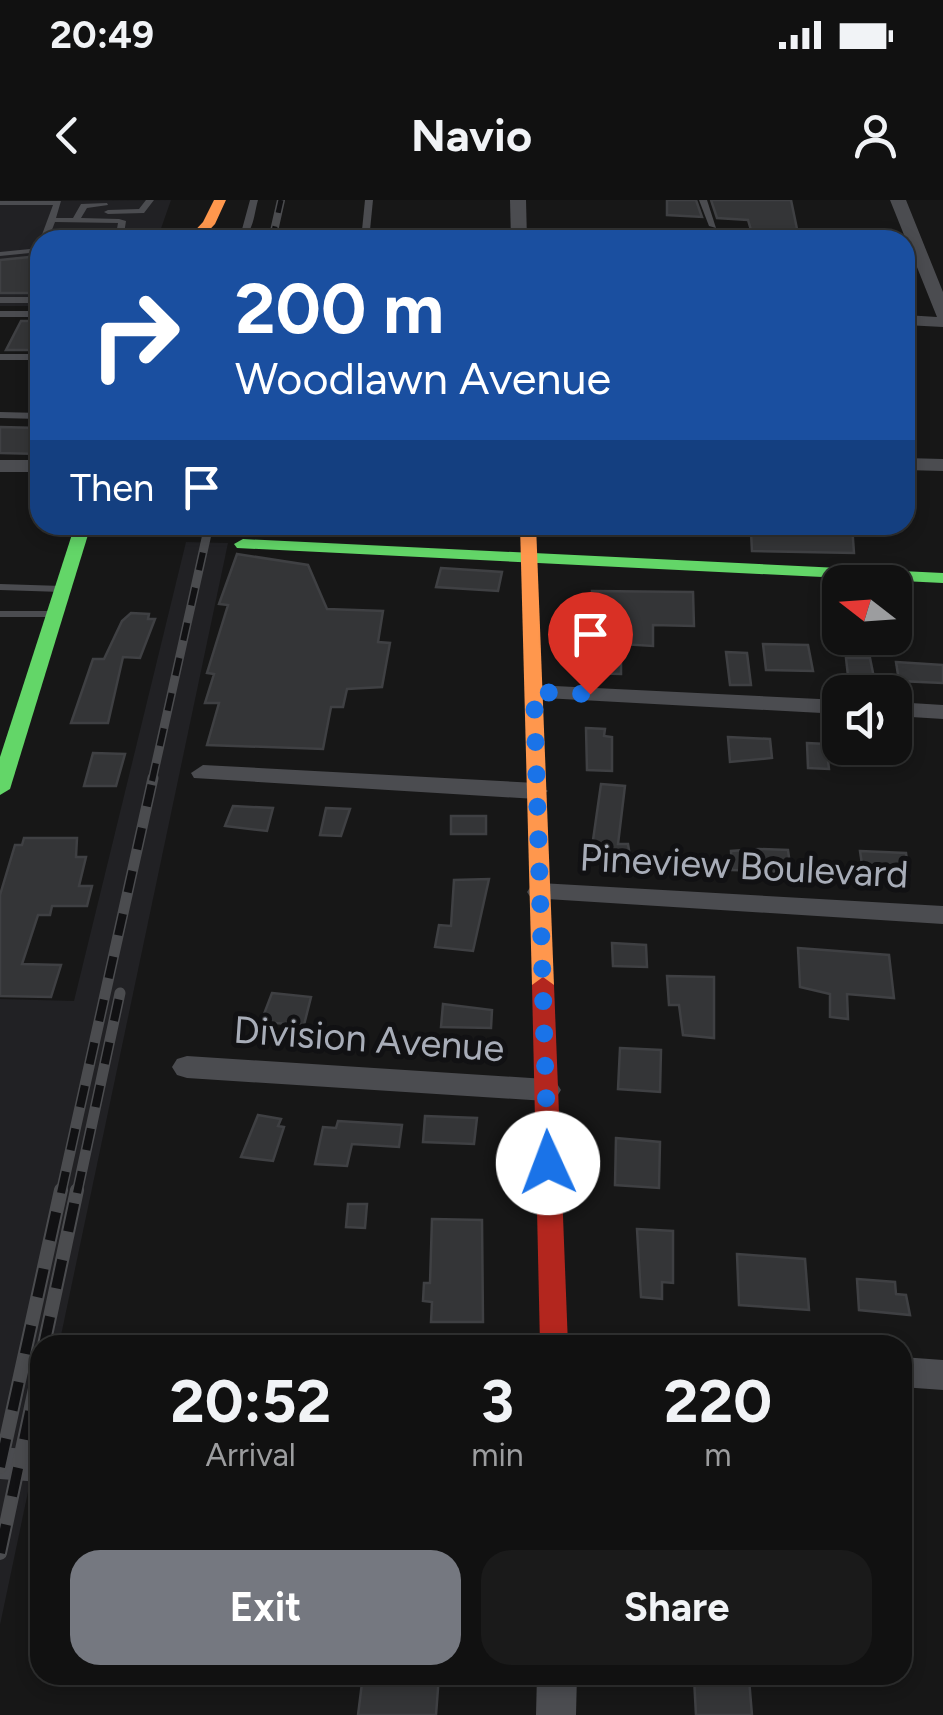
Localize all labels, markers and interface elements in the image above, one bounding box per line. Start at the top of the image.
text: 20:49 [50,12,154,58]
icon: back [40,108,95,163]
text: Navio [411,108,532,162]
icon: person [848,108,903,163]
text: 200 m [235,266,444,351]
icon: right [70,270,200,400]
text: Woodlawn Avenue [235,351,611,405]
icon: arrive [174,460,229,515]
text: Then [70,465,154,511]
north arrow [822,565,912,655]
map controls [822,565,912,765]
pin [548,592,633,695]
icon: arrive [563,607,618,662]
button: sound [822,675,912,765]
street label: Pineview Boulevard [578,834,910,898]
street label: Division Avenue [232,1007,506,1071]
position arrow [496,1111,600,1215]
text: 20:52 [170,1365,331,1437]
text: 3 [481,1365,514,1437]
text: 220 [664,1365,772,1437]
text: Arrival [205,1436,296,1474]
text: min [471,1436,524,1474]
text: m [704,1436,731,1474]
button: Exit [70,1550,461,1665]
button: Share [481,1550,872,1665]

